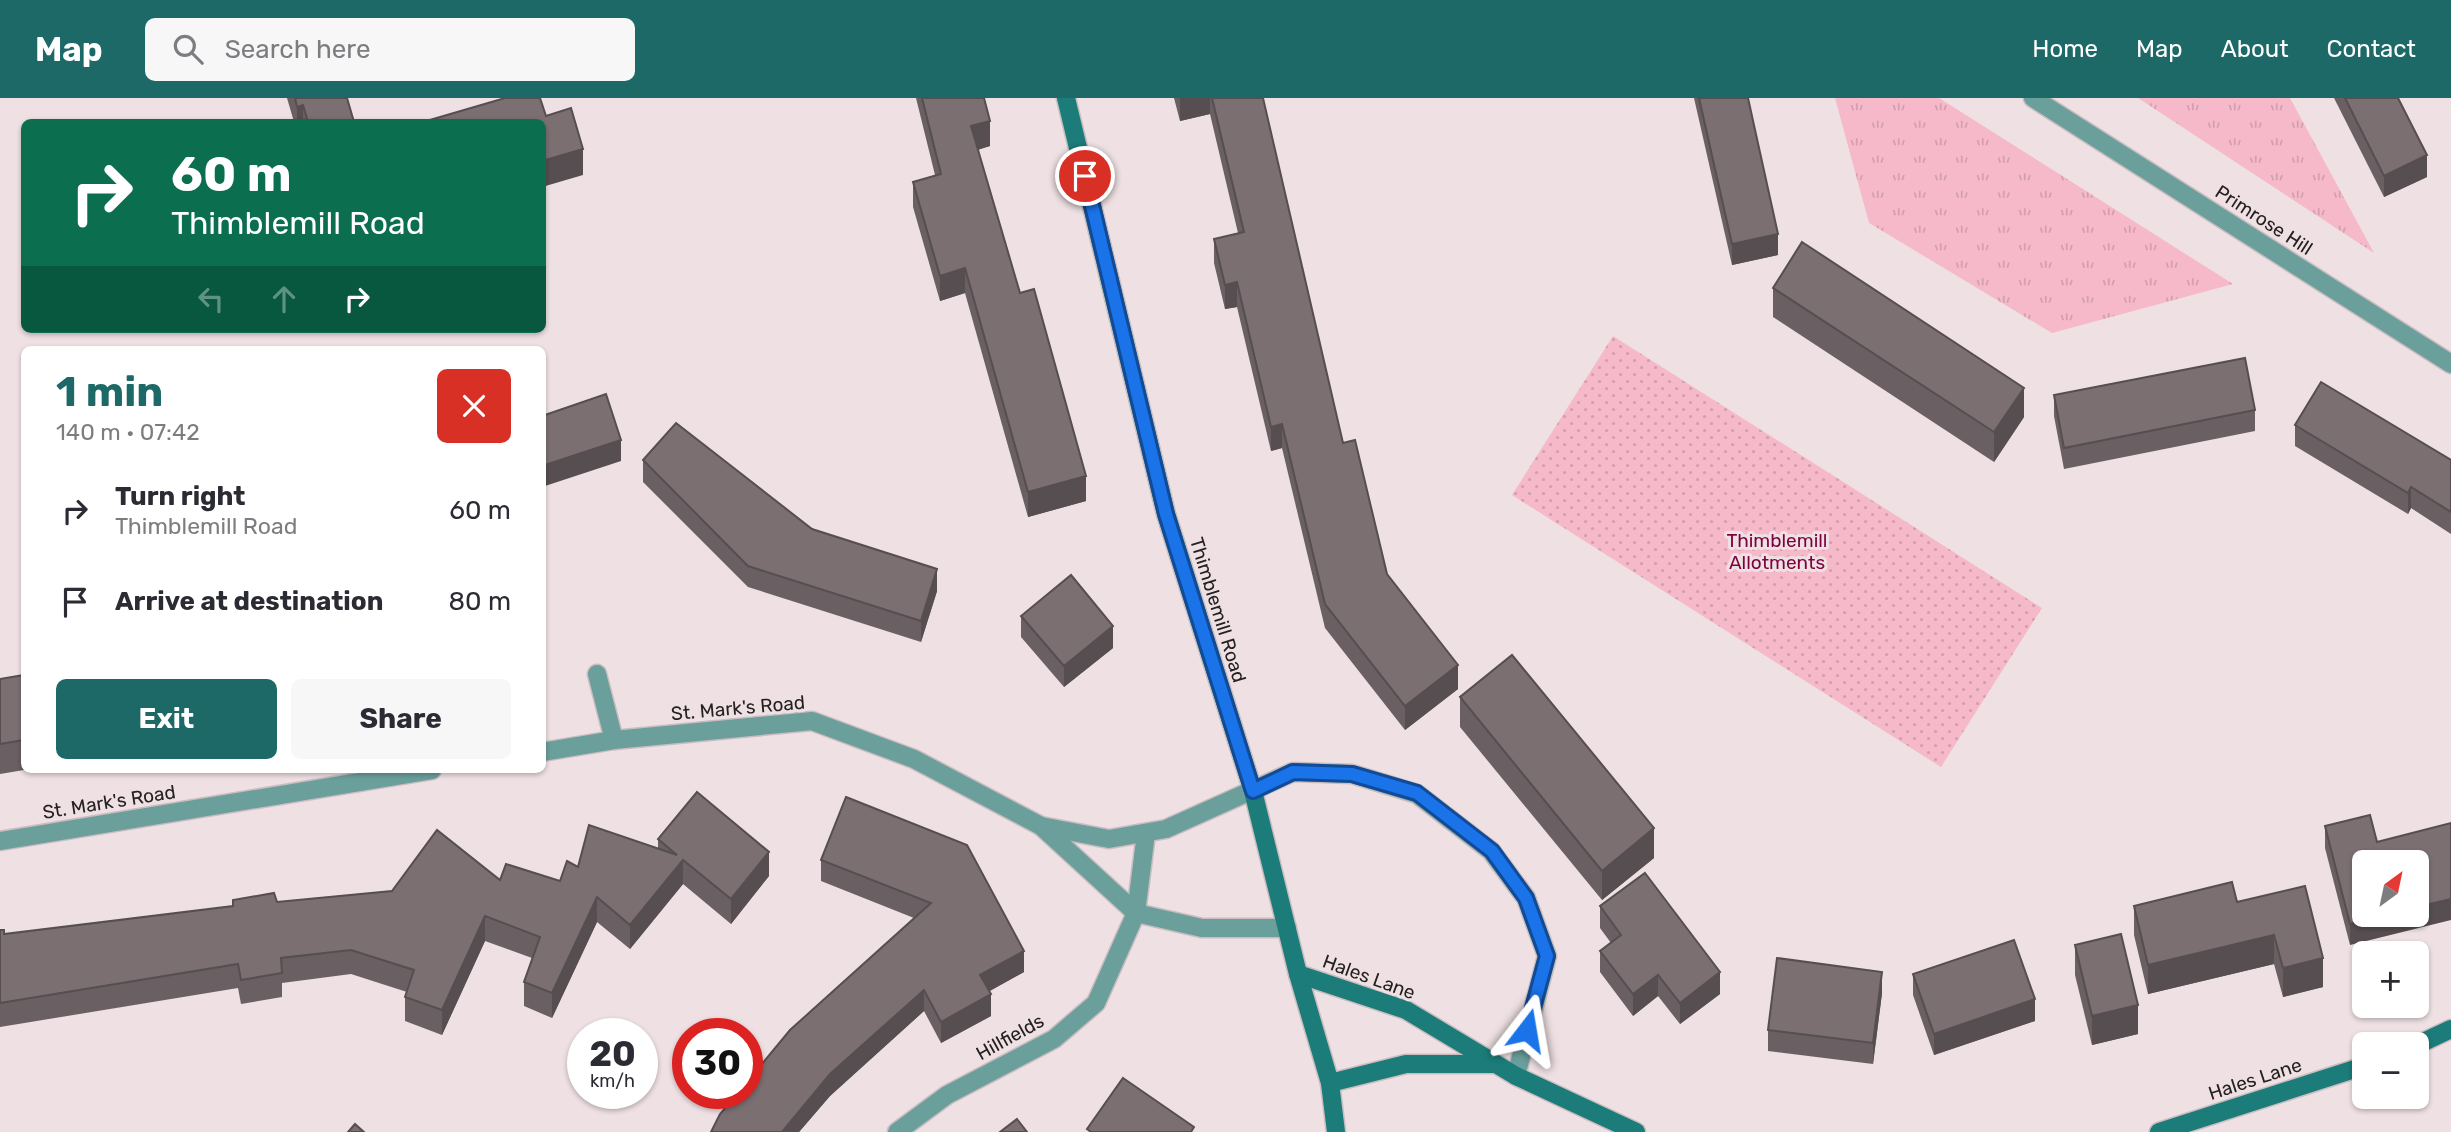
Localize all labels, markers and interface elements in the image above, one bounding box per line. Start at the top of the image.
search box [145,18,635,81]
text: Map [35,30,103,69]
icon: search [169,30,207,68]
text: Search here [225,34,370,65]
text: Home [2032,35,2098,63]
text: Map [2136,35,2183,63]
text: About [2221,35,2289,63]
text: Contact [2327,35,2416,63]
text: 60 m [171,145,292,203]
pin [1055,146,1115,206]
icon: right [56,147,147,238]
icon: arrive [1066,157,1104,195]
street label: Primrose Hill [2211,180,2317,260]
text: Thimblemill Road [171,204,425,242]
icon: left [192,280,230,318]
icon: ahead [265,280,303,318]
icon: right [338,280,376,318]
text: 1 min [56,367,163,417]
button: close [437,369,511,443]
text: 140 m · 07:42 [56,418,200,446]
text: Turn right [115,481,245,512]
icon: right [56,492,94,530]
text: 60 m [449,495,511,526]
text: Thimblemill Road [115,512,297,540]
park label: Thimblemill Allotments [1727,529,1827,574]
street label: Thimblemill Road [1185,535,1251,685]
icon: arrive [56,583,94,621]
text: Arrive at destination [115,586,383,617]
text: 80 m [448,586,511,617]
button: Exit [56,679,277,759]
button: Share [291,679,511,759]
street label: St. Mark's Road [670,691,806,725]
street label: St. Mark's Road [41,780,177,824]
north arrow [2352,850,2429,928]
map controls [2352,850,2429,1109]
button: + [2352,941,2429,1018]
street label: Hales Lane [1319,950,1419,1004]
position arrow [1490,993,1564,1067]
street label: Hillfields [972,1009,1048,1065]
speed limit sign: 30 [672,1018,763,1109]
button: − [2352,1032,2429,1109]
text: 20 [589,1033,636,1075]
street label: Hales Lane [2205,1053,2305,1105]
text: km/h [590,1070,635,1092]

